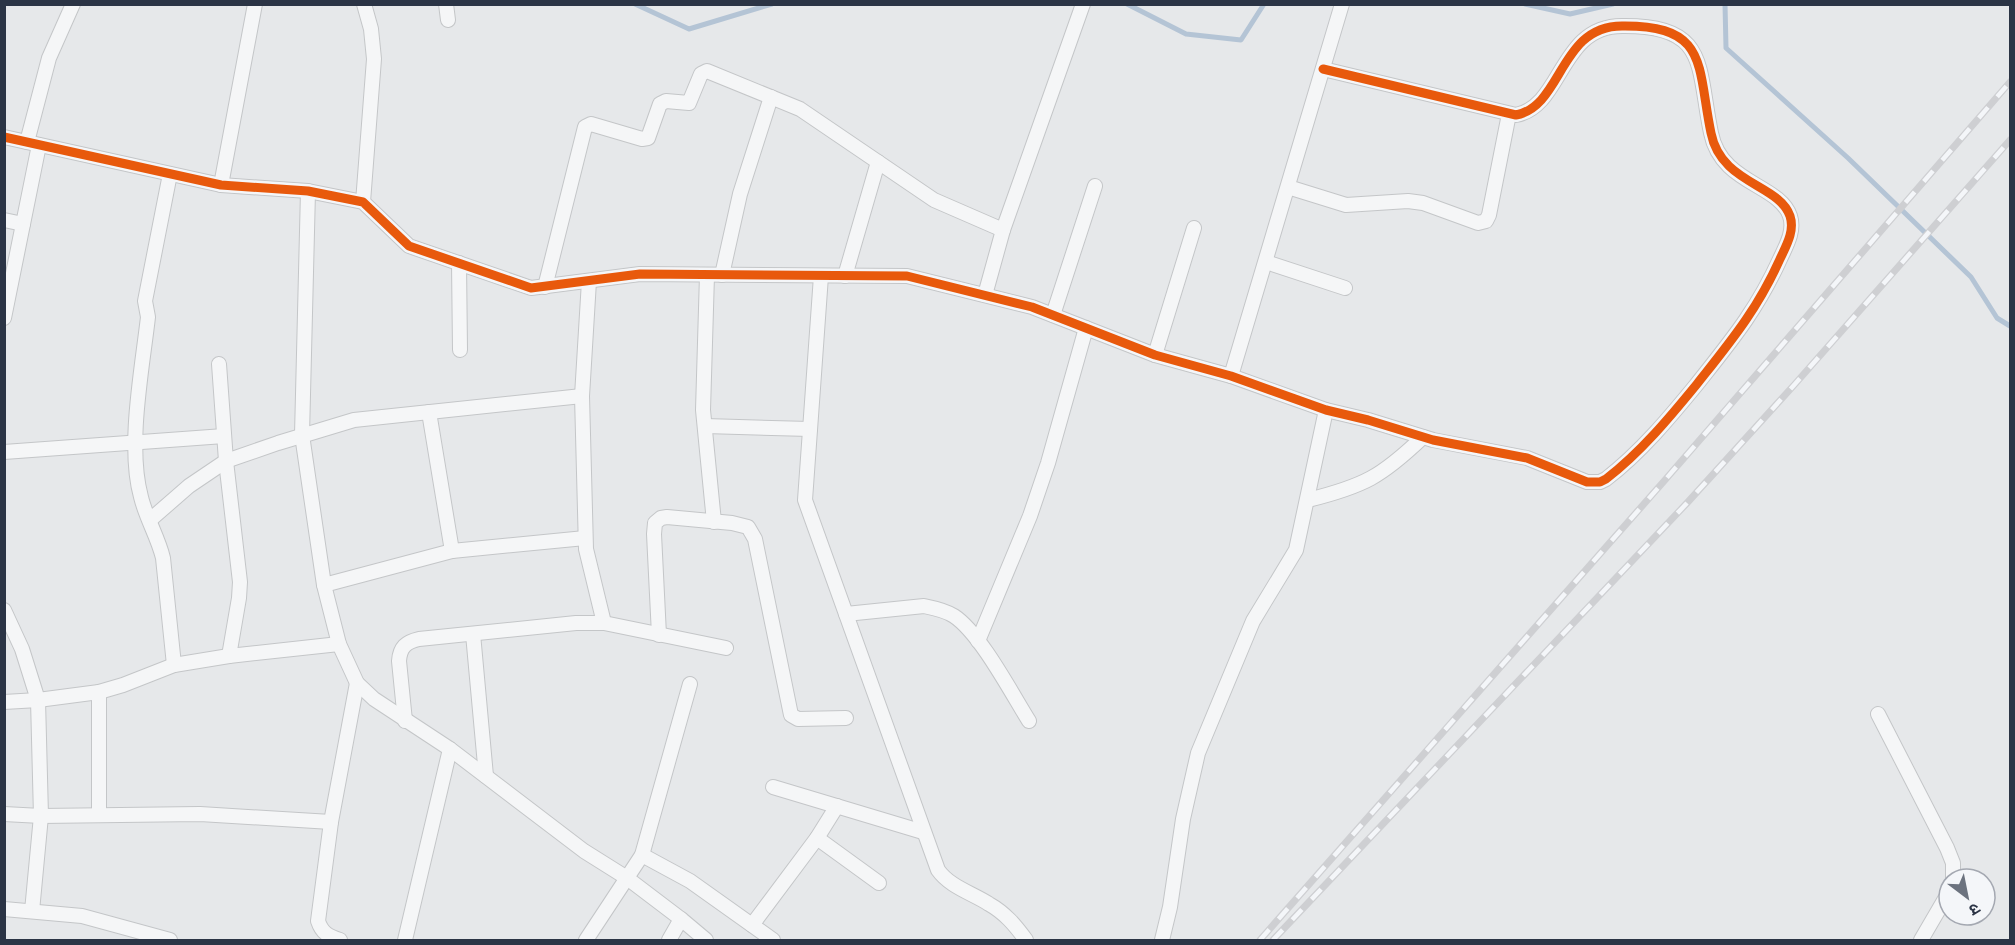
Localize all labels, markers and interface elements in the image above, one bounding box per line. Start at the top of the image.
north arrow [1937,867,1997,927]
text: उ [1965,898,1985,922]

